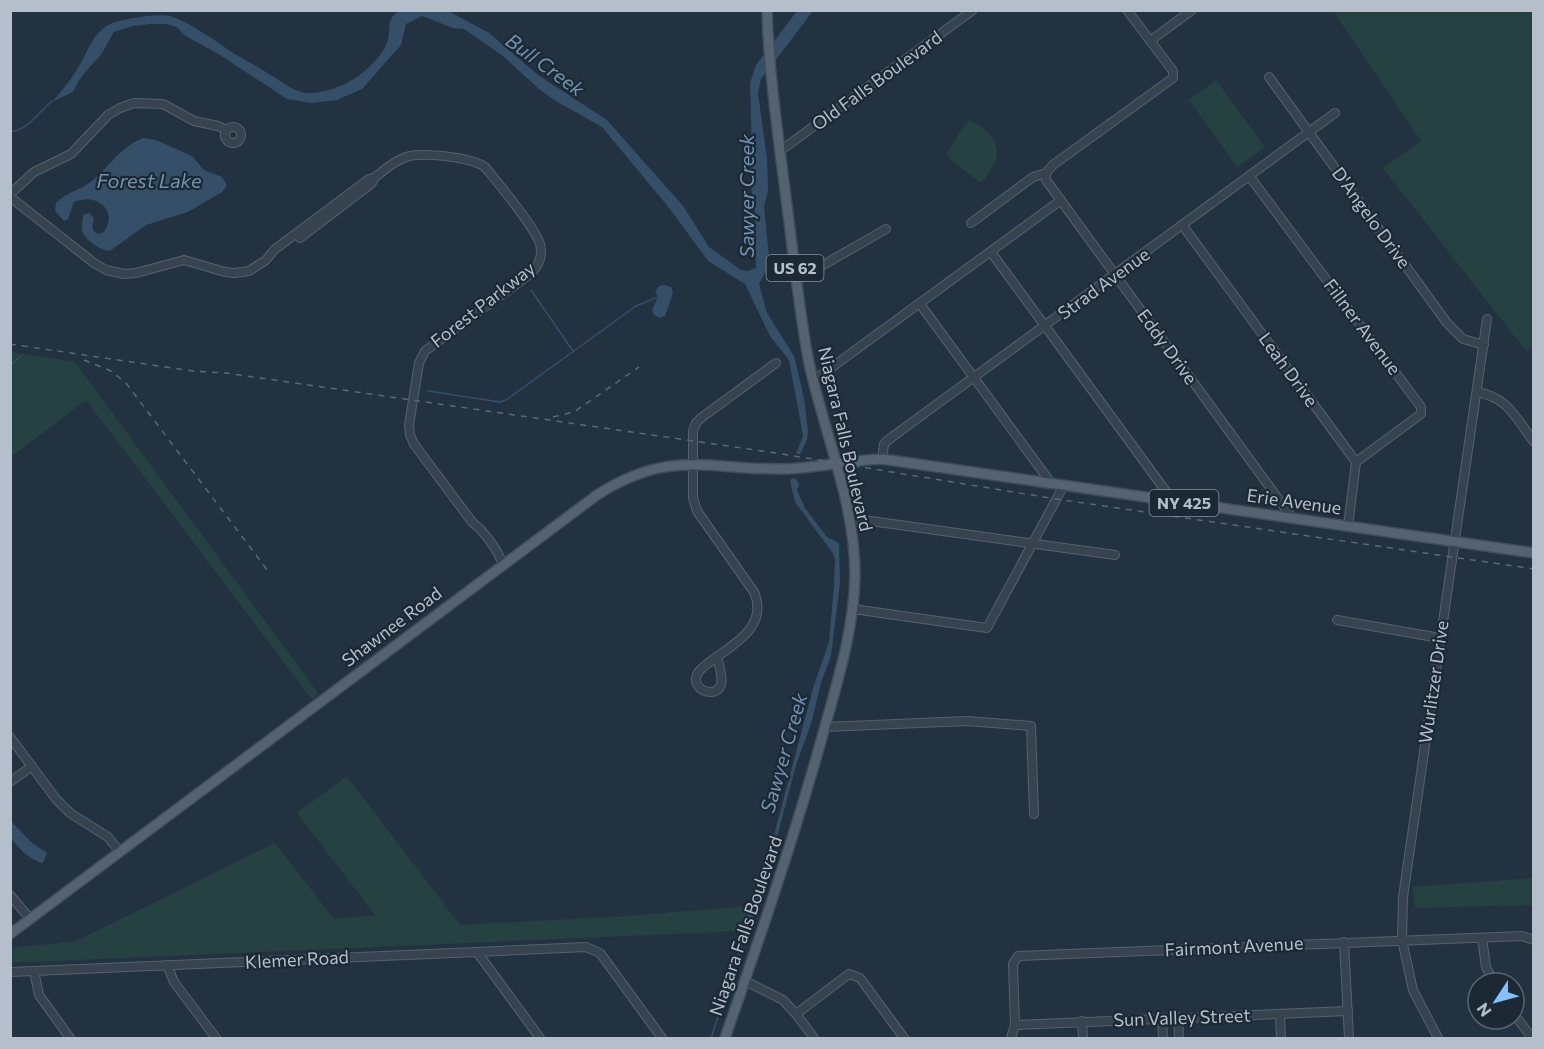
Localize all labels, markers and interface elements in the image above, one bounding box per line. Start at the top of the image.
street label: Old Falls Boulevard [807,26,946,135]
water label: Bull Creek [502,28,591,101]
water label: Sawyer Creek [734,133,758,258]
street label: D'Angelo Drive [1328,162,1416,272]
water label: Forest Lake [96,168,202,192]
street label: Strad Avenue [1053,243,1154,324]
road number: US 62 [766,255,824,281]
street label: Forest Parkway [426,257,539,352]
street label: Fillner Avenue [1320,274,1406,379]
street label: Eddy Drive [1133,304,1202,388]
street label: Leah Drive [1254,328,1323,411]
street label: Niagara Falls Boulevard [814,344,878,533]
street label: Erie Avenue [1245,483,1343,519]
road number: NY 425 [1150,490,1218,516]
street label: Shawnee Road [337,582,446,671]
street label: Wurlitzer Drive [1414,619,1453,745]
water label: Sawyer Creek [754,689,812,815]
street label: Niagara Falls Boulevard [704,833,786,1018]
street label: Fairmont Avenue [1164,931,1304,961]
street label: Klemer Road [244,945,349,973]
north arrow [1466,971,1526,1031]
text: N [1472,1000,1495,1021]
street label: Sun Valley Street [1113,1004,1251,1030]

